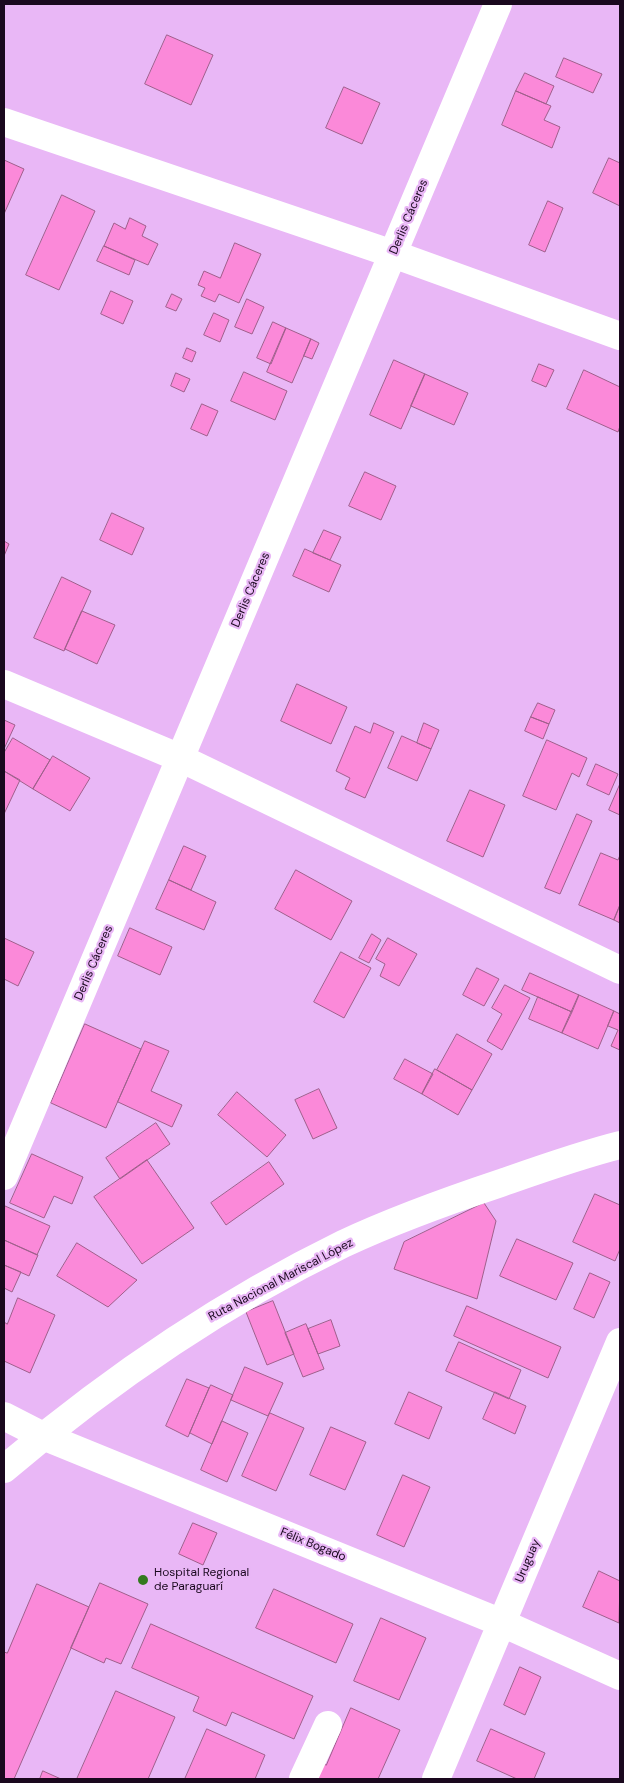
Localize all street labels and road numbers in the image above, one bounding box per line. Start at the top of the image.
street label: Derlis Cáceres [387,177,431,257]
street label: Derlis Cáceres [229,550,273,630]
street label: Derlis Cáceres [72,923,116,1003]
street label: Ruta Nacional Mariscal López [206,1236,356,1324]
street label: Félix Bogado [278,1525,348,1565]
street label: Uruguay [512,1537,544,1585]

